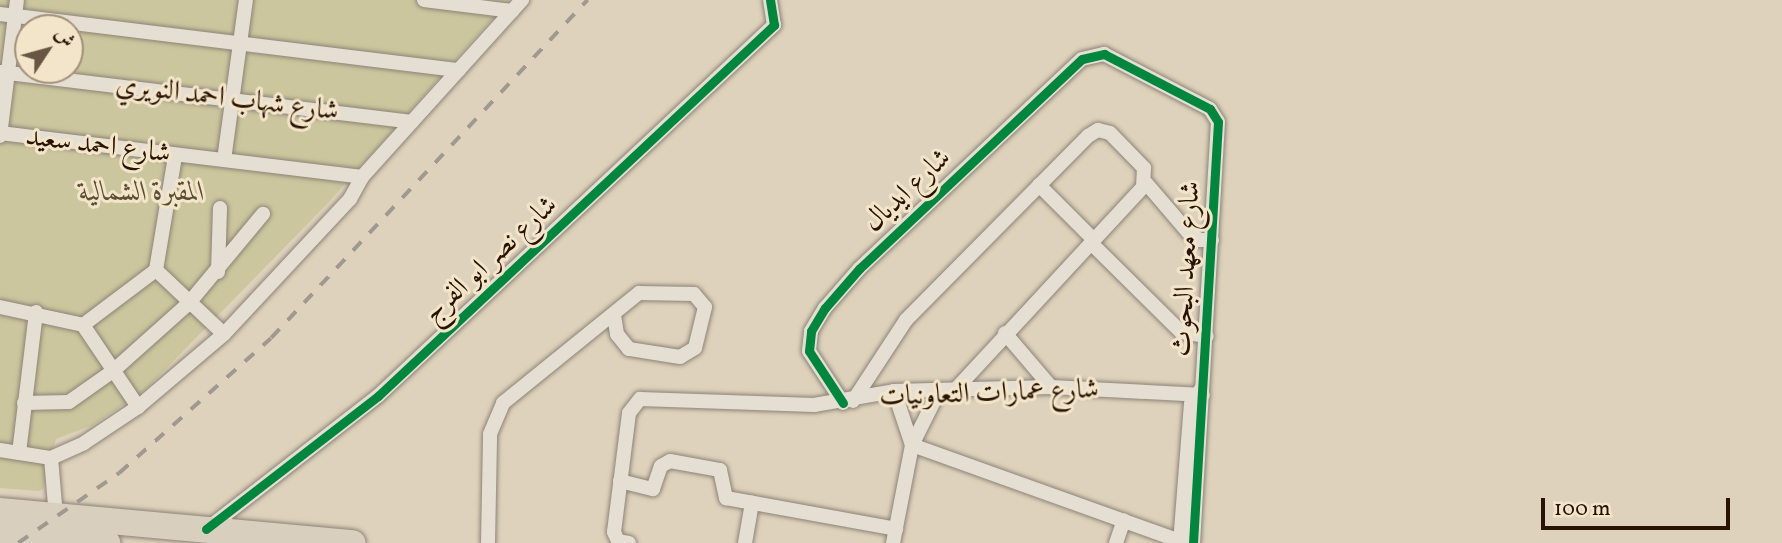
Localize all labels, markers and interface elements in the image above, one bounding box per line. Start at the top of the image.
north arrow [14,14,84,84]
text: ش [48,23,80,53]
street label: شارع شهاب احمد النويري [114,69,340,129]
street label: شارع احمد سعيد [24,120,172,172]
street label: شارع ايديال [857,142,959,240]
park label: المقبرة الشمالية [79,176,205,210]
street label: شارع معهد البحوث [1166,180,1208,358]
street label: شارع نصر ابو الفرج [417,189,565,331]
street label: شارع عمارات التعاونيات [879,373,1099,415]
scale bar [1544,484,1733,528]
text: 100 m [1554,495,1611,524]

